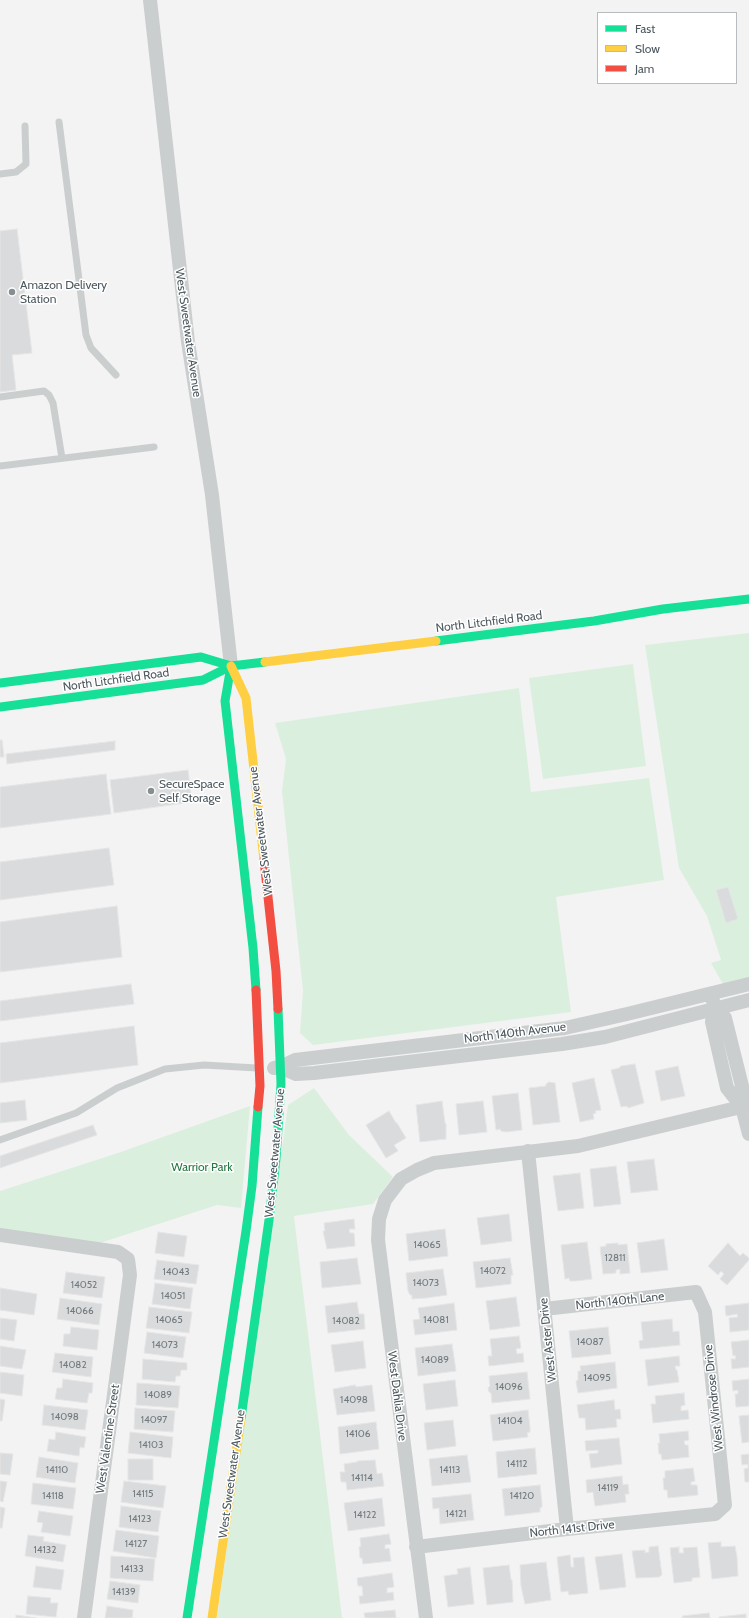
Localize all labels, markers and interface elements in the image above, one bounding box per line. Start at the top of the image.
legend [597,12,737,84]
text: Fast [635,21,655,36]
text: Slow [635,41,660,56]
text: Jam [635,61,654,76]
street label: West Sweetwater Avenue [172,268,204,398]
place label: Amazon Delivery Station [20,278,107,306]
marker: Amazon Delivery Station [7,287,17,297]
street label: North Litchfield Road [435,608,543,636]
street label: North Litchfield Road [62,665,170,695]
street label: West Sweetwater Avenue [246,766,276,896]
place label: SecureSpace Self Storage [159,777,224,805]
marker: SecureSpace Self Storage [146,786,156,796]
street label: North 140th Avenue [463,1020,567,1046]
street label: West Sweetwater Avenue [262,1088,288,1218]
park label: Warrior Park [171,1160,233,1174]
house number: 14065 [413,1239,441,1251]
house number: 12811 [604,1252,626,1264]
house number: 14072 [480,1265,506,1277]
house number: 14043 [162,1266,190,1278]
house number: 14073 [413,1277,439,1289]
house number: 14052 [71,1279,97,1291]
street label: North 140th Lane [575,1289,665,1313]
house number: 14051 [161,1290,185,1302]
street label: West Aster Drive [536,1297,560,1383]
house number: 14066 [66,1305,94,1317]
house number: 14065 [155,1314,183,1326]
house number: 14081 [423,1314,449,1326]
house number: 14082 [332,1315,360,1327]
house number: 14087 [576,1336,604,1348]
house number: 14073 [152,1339,178,1351]
street label: West Windrose Drive [701,1344,727,1452]
street label: West Dahlia Drive [384,1350,410,1442]
house number: 14089 [421,1354,449,1366]
house number: 14082 [59,1359,87,1371]
house number: 14095 [583,1372,611,1384]
house number: 14096 [495,1381,523,1393]
street label: West Valentine Street [93,1384,123,1494]
house number: 14089 [144,1389,172,1401]
house number: 14098 [340,1394,368,1406]
street label: West Sweetwater Avenue [216,1409,248,1539]
house number: 14098 [51,1411,79,1423]
house number: 14097 [141,1414,167,1426]
house number: 14104 [497,1415,523,1427]
house number: 14106 [346,1428,370,1440]
house number: 14103 [139,1439,163,1451]
house number: 14112 [507,1458,527,1470]
house number: 14110 [46,1464,68,1476]
house number: 14113 [440,1464,460,1476]
house number: 14114 [351,1472,373,1484]
house number: 14119 [597,1482,619,1494]
house number: 14115 [133,1488,153,1500]
house number: 14118 [42,1490,64,1502]
house number: 14120 [510,1490,534,1502]
house number: 14121 [446,1508,466,1520]
house number: 14122 [354,1509,376,1521]
house number: 14123 [129,1513,151,1525]
street label: North 141st Drive [529,1517,615,1541]
house number: 14127 [125,1538,147,1550]
house number: 14132 [34,1544,56,1556]
house number: 14133 [120,1563,144,1575]
house number: 14139 [112,1586,136,1598]

